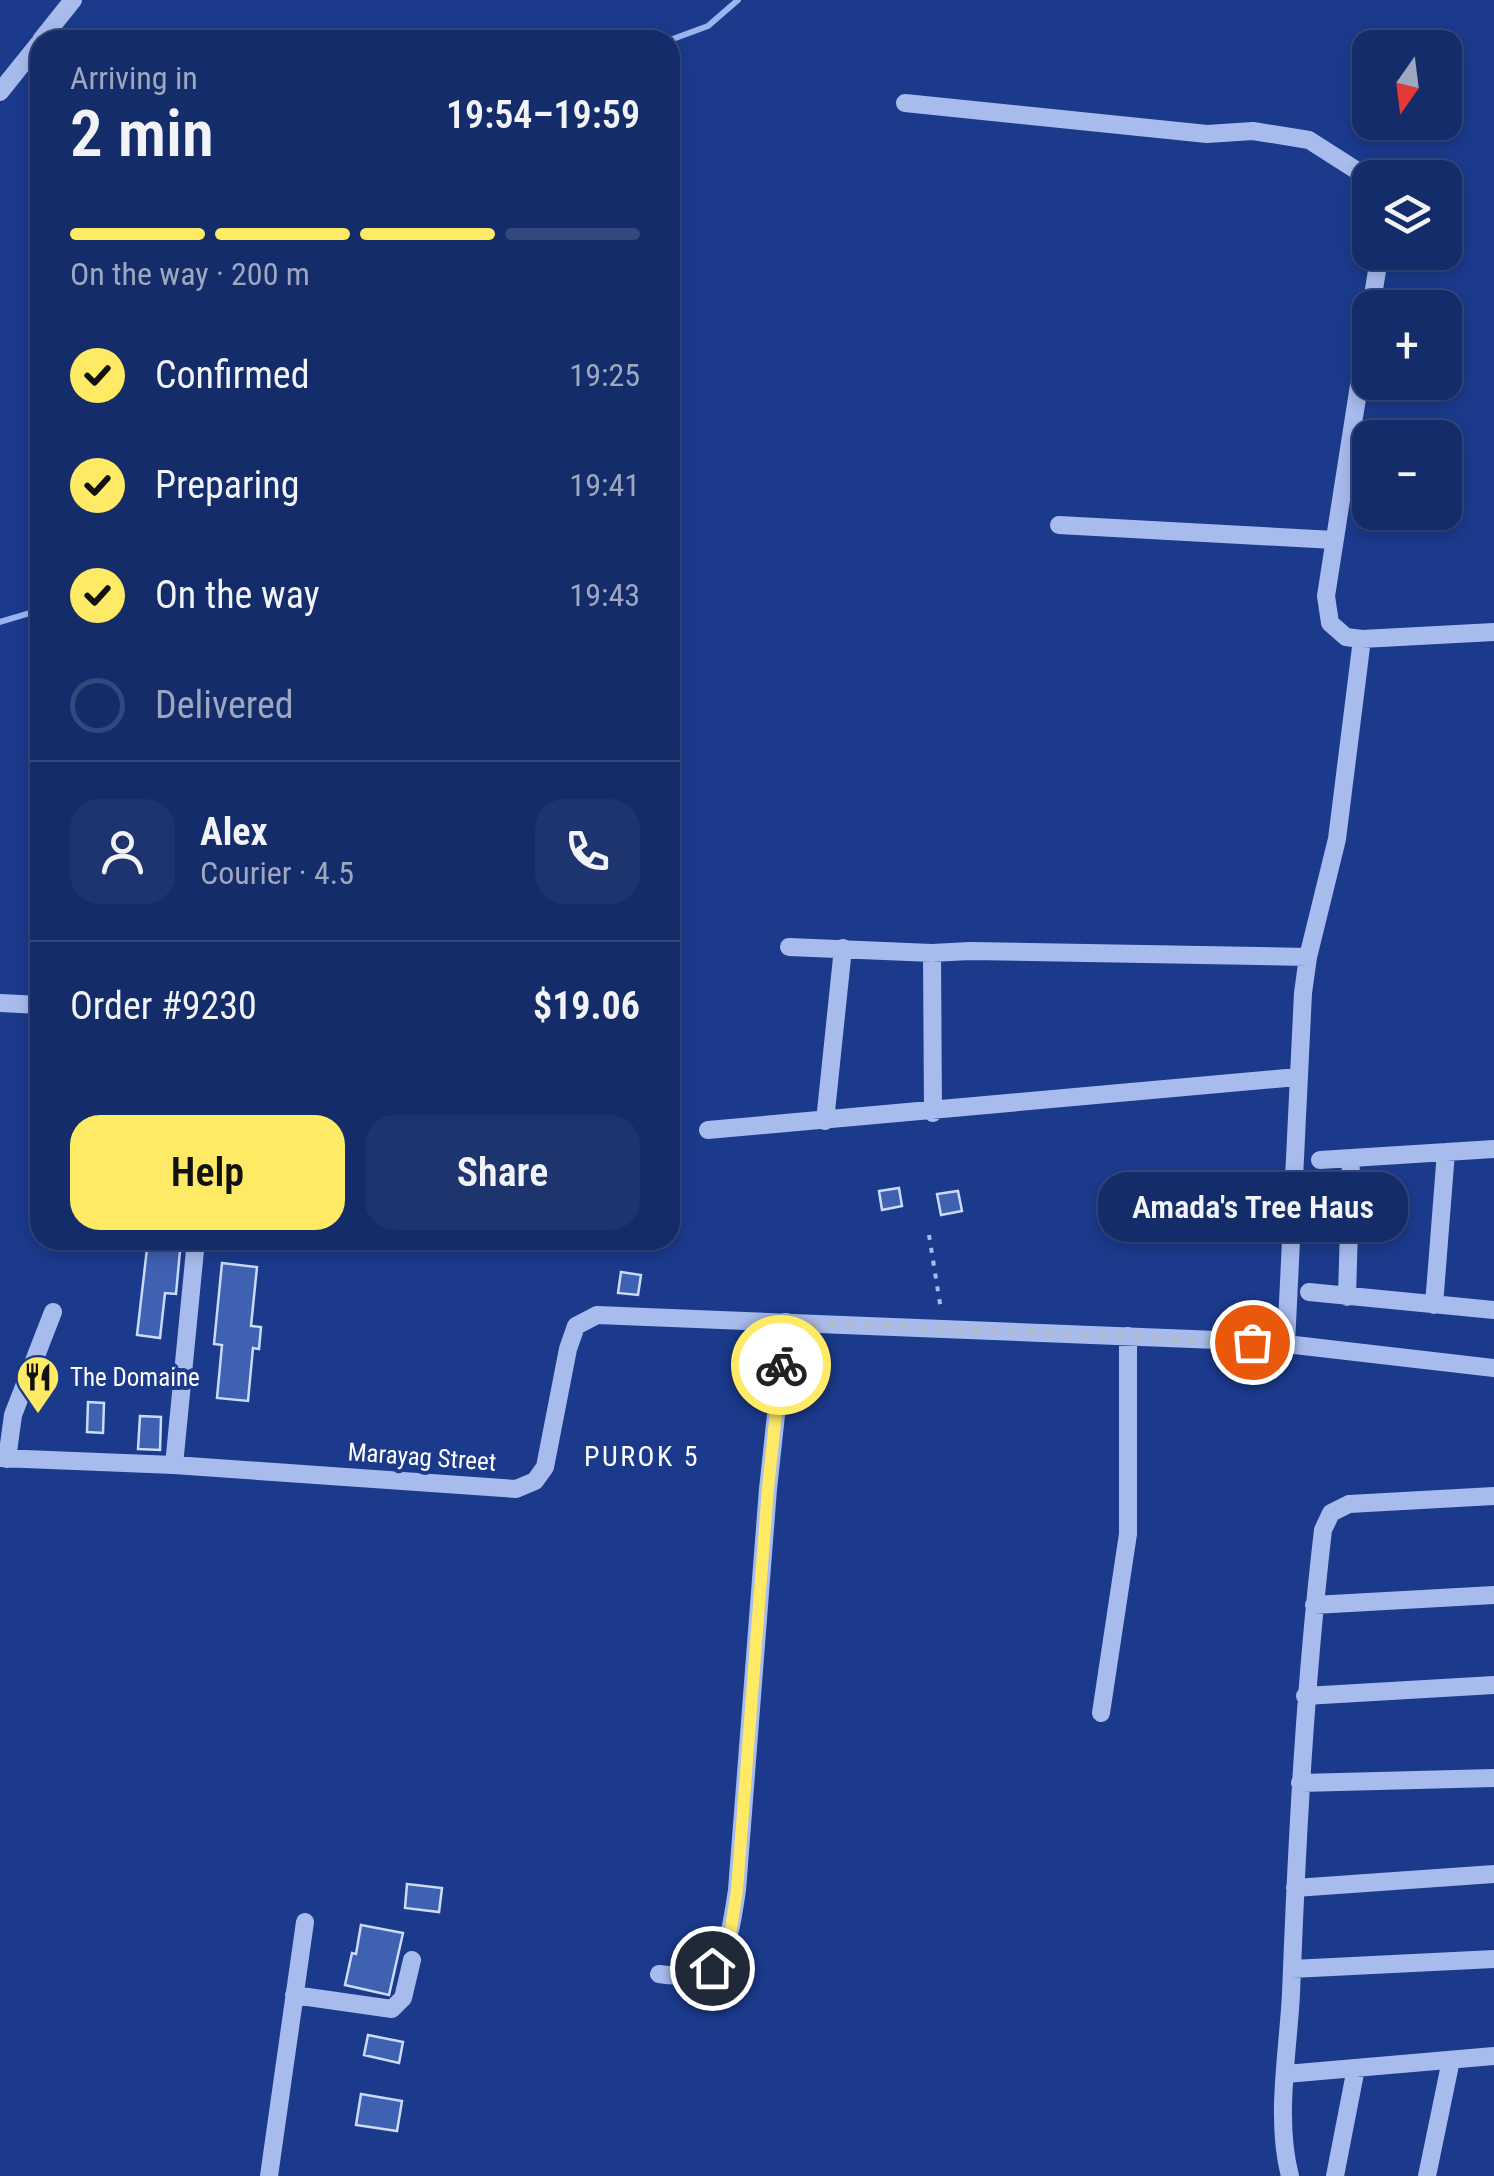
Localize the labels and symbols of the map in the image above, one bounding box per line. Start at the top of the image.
north arrow [1352,30,1462,140]
callout: Amada's Tree Haus [1097,1172,1407,1242]
pin [1210,1300,1295,1385]
courier [731,1315,831,1415]
restaurant icon: The Domaine [15,1354,61,1415]
place label: The Domaine [70,1363,200,1392]
street label: Marayag Street [347,1437,497,1477]
district label: PUROK 5 [584,1440,700,1473]
pin [670,1926,755,2011]

